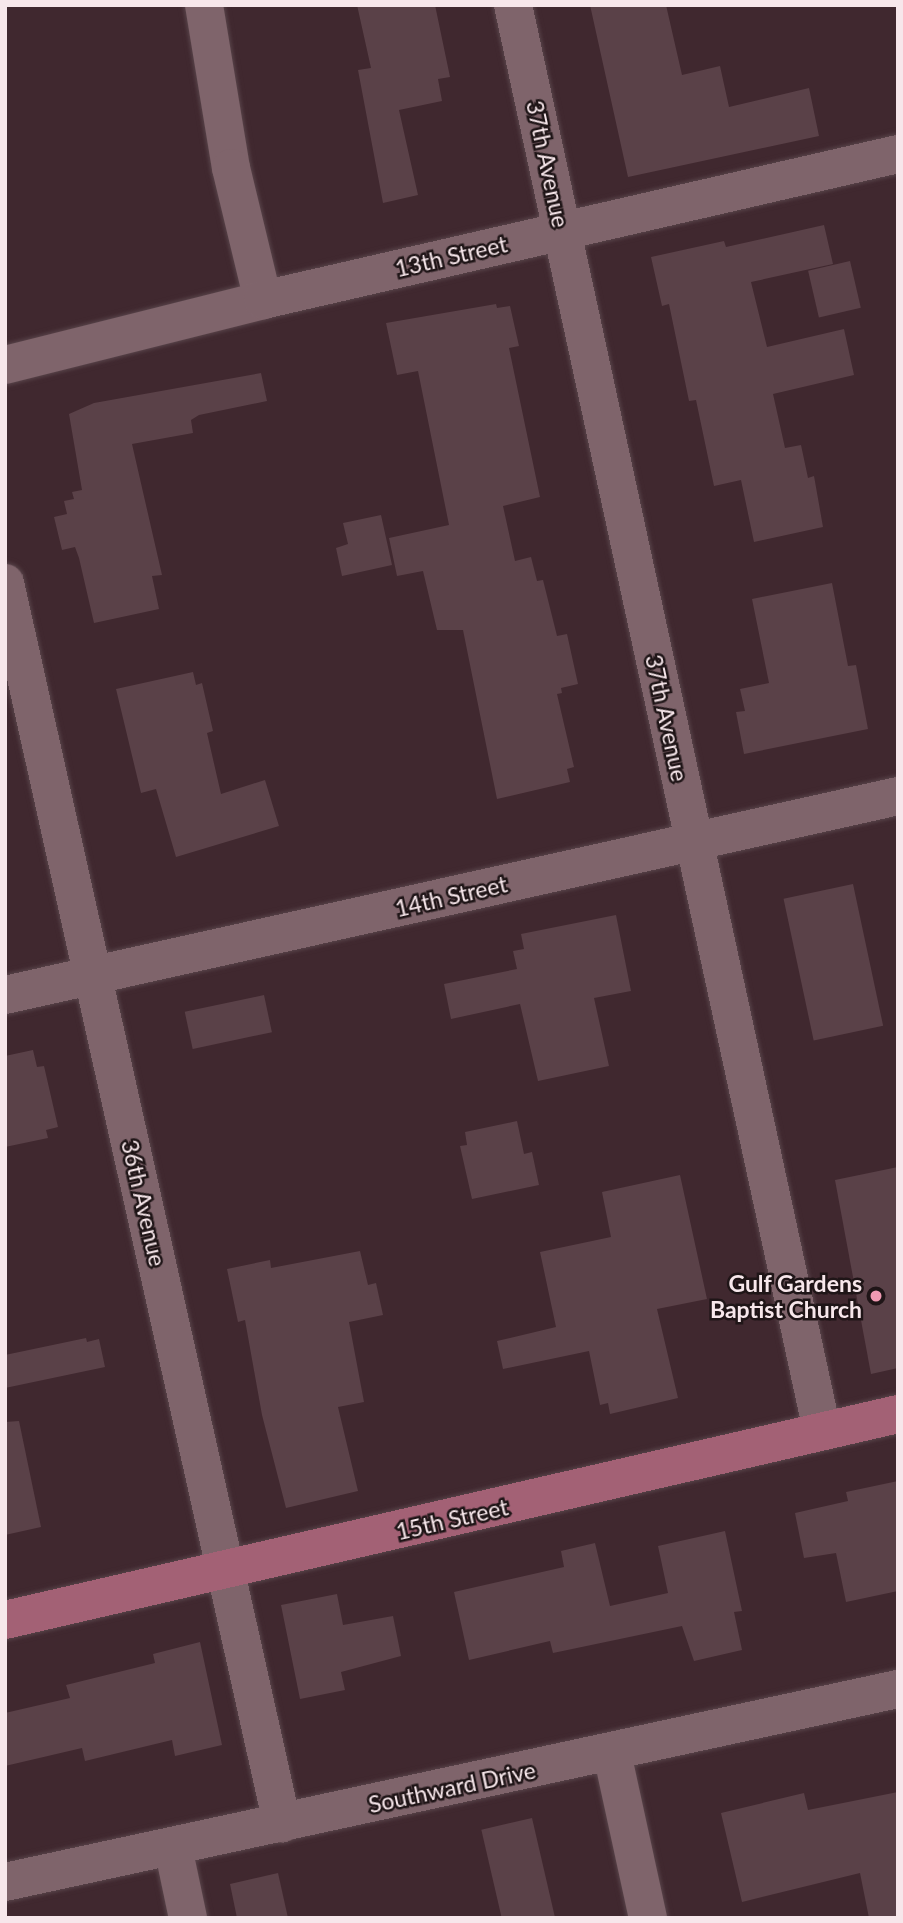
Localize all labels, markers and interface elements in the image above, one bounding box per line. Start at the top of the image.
street label: 37th Avenue [521,98,575,230]
street label: 13th Street [392,230,510,282]
street label: 37th Avenue [640,652,694,784]
street label: 14th Street [392,870,510,922]
street label: 36th Avenue [116,1137,172,1269]
place label: Gulf Gardens Baptist Church [710,1269,862,1323]
marker: Gulf Gardens Baptist Church [868,1288,884,1304]
street label: 15th Street [393,1493,511,1545]
street label: Southward Drive [366,1756,538,1818]

